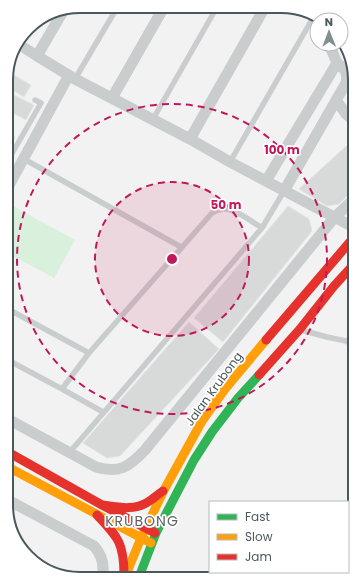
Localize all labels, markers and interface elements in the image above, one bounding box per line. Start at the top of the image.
north arrow [309,12,349,52]
text: N [325,14,333,30]
text: 100 m [264,141,300,158]
text: 50 m [211,196,242,213]
centre of rings [165,252,179,266]
street label: Jalan Krubong [181,348,246,429]
legend [209,501,349,573]
text: Fast [245,508,270,525]
district label: KRUBONG [105,511,179,531]
text: Slow [245,528,273,545]
text: Jam [245,548,272,565]

